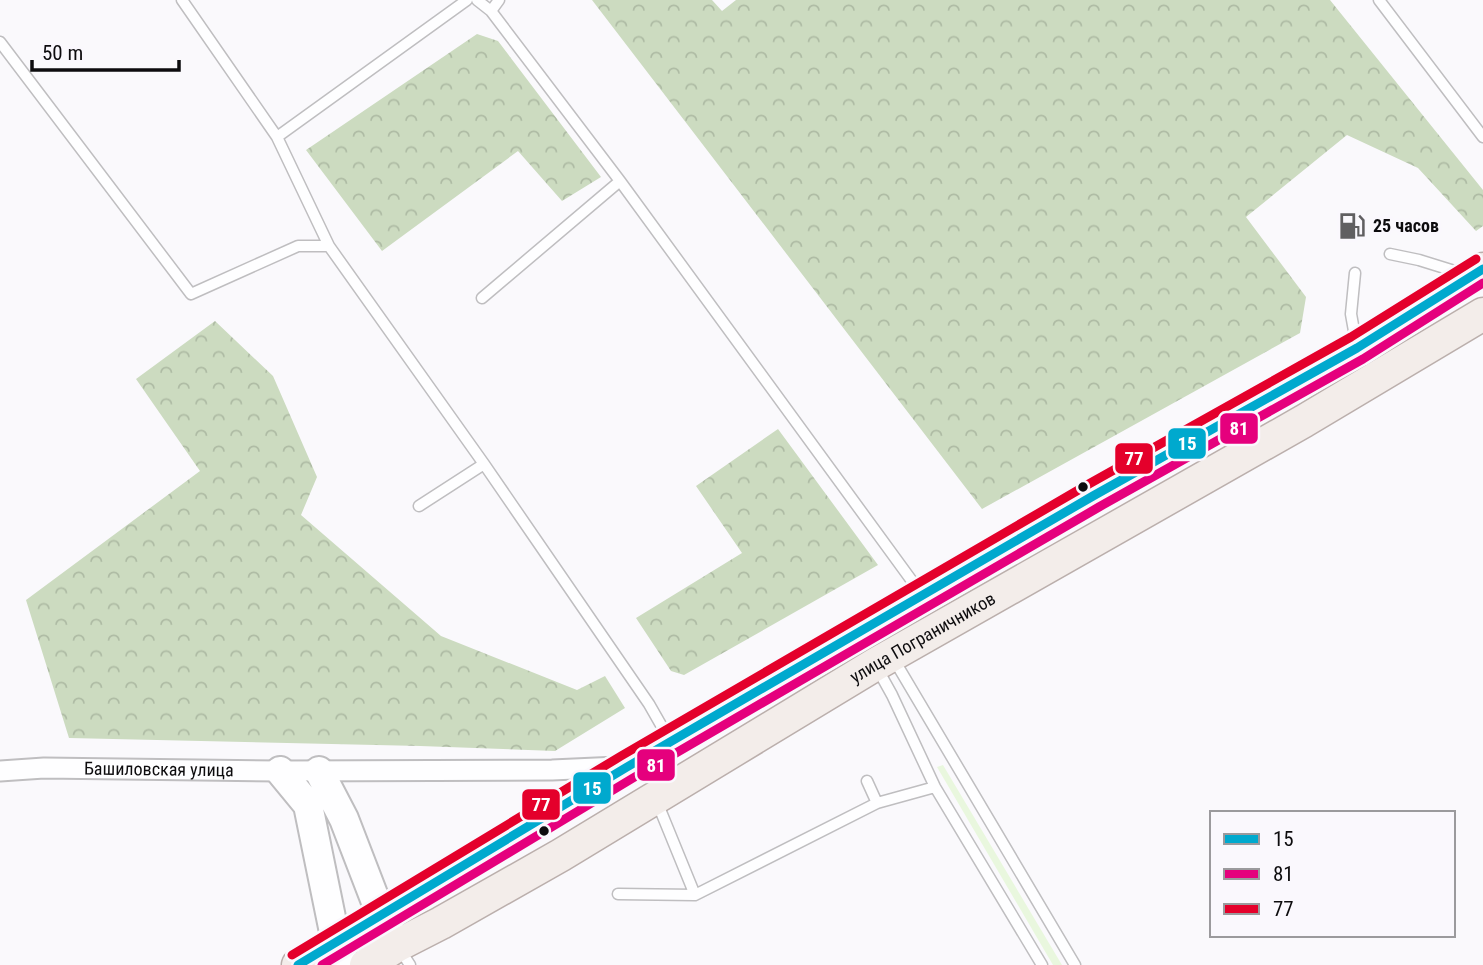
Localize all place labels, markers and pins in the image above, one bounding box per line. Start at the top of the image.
fuel station icon: 25 часов [1337,211,1367,241]
place label: 25 часов [1373,215,1439,236]
unlabelled marker [1076,480,1090,494]
unlabelled marker [537,824,551,838]

